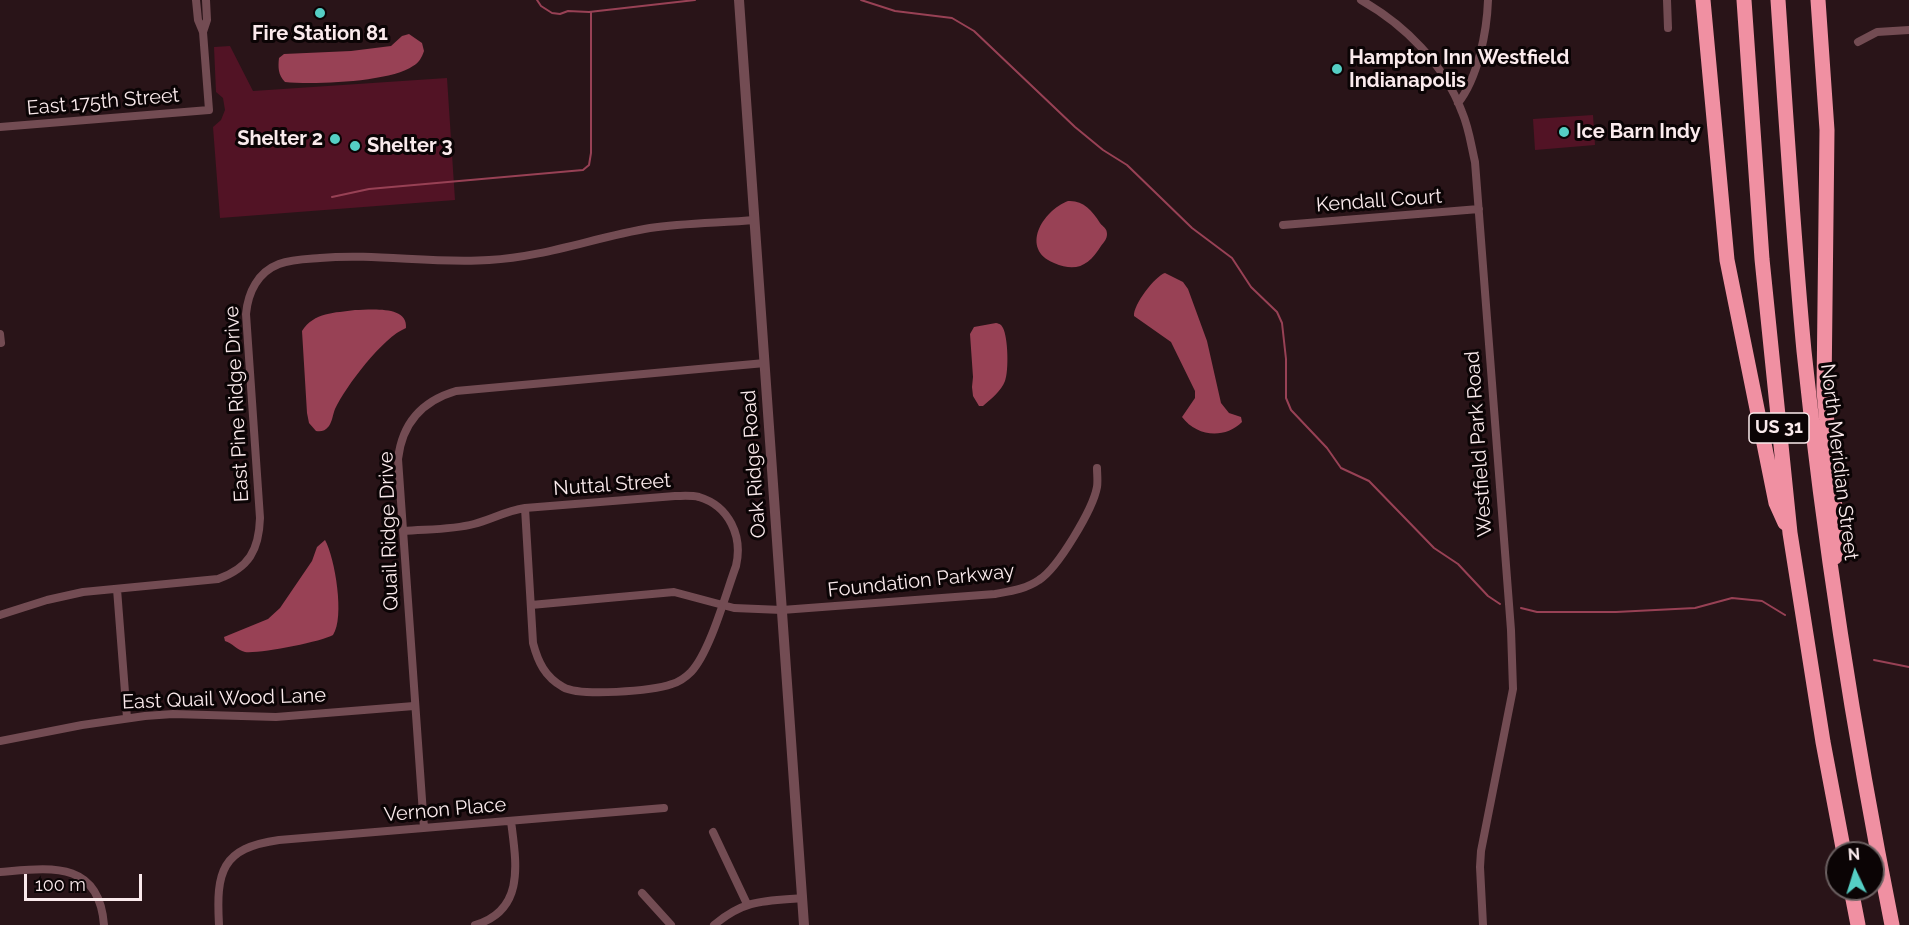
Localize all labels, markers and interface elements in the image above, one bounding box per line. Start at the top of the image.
marker: Fire Station 81 [313,6,327,20]
place label: Fire Station 81 [252,22,388,46]
place label: Hampton Inn Westfield Indianapolis [1349,46,1569,93]
marker: Hampton Inn Westfield Indianapolis [1330,62,1344,76]
street label: East 175th Street [26,83,180,121]
place label: Ice Barn Indy [1576,120,1701,144]
marker: Ice Barn Indy [1557,125,1571,139]
place label: Shelter 2 [237,127,323,151]
marker: Shelter 2 [328,132,342,146]
place label: Shelter 3 [367,134,453,158]
marker: Shelter 3 [348,139,362,153]
street label: Kendall Court [1315,185,1443,217]
street label: East Pine Ridge Drive [220,305,254,503]
street label: Westfield Park Road [1461,350,1497,538]
street label: North Meridian Street [1815,362,1863,562]
street label: Oak Ridge Road [737,389,771,539]
road number: US 31 [1749,413,1809,443]
street label: Quail Ridge Drive [374,451,404,611]
street label: Nuttal Street [553,469,671,501]
street label: Foundation Parkway [826,559,1016,603]
street label: East Quail Wood Lane [122,683,326,715]
street label: Vernon Place [383,793,507,827]
north arrow [1825,841,1885,901]
text: N [1847,845,1861,864]
scale bar [27,862,146,900]
text: 100 m [35,874,86,895]

